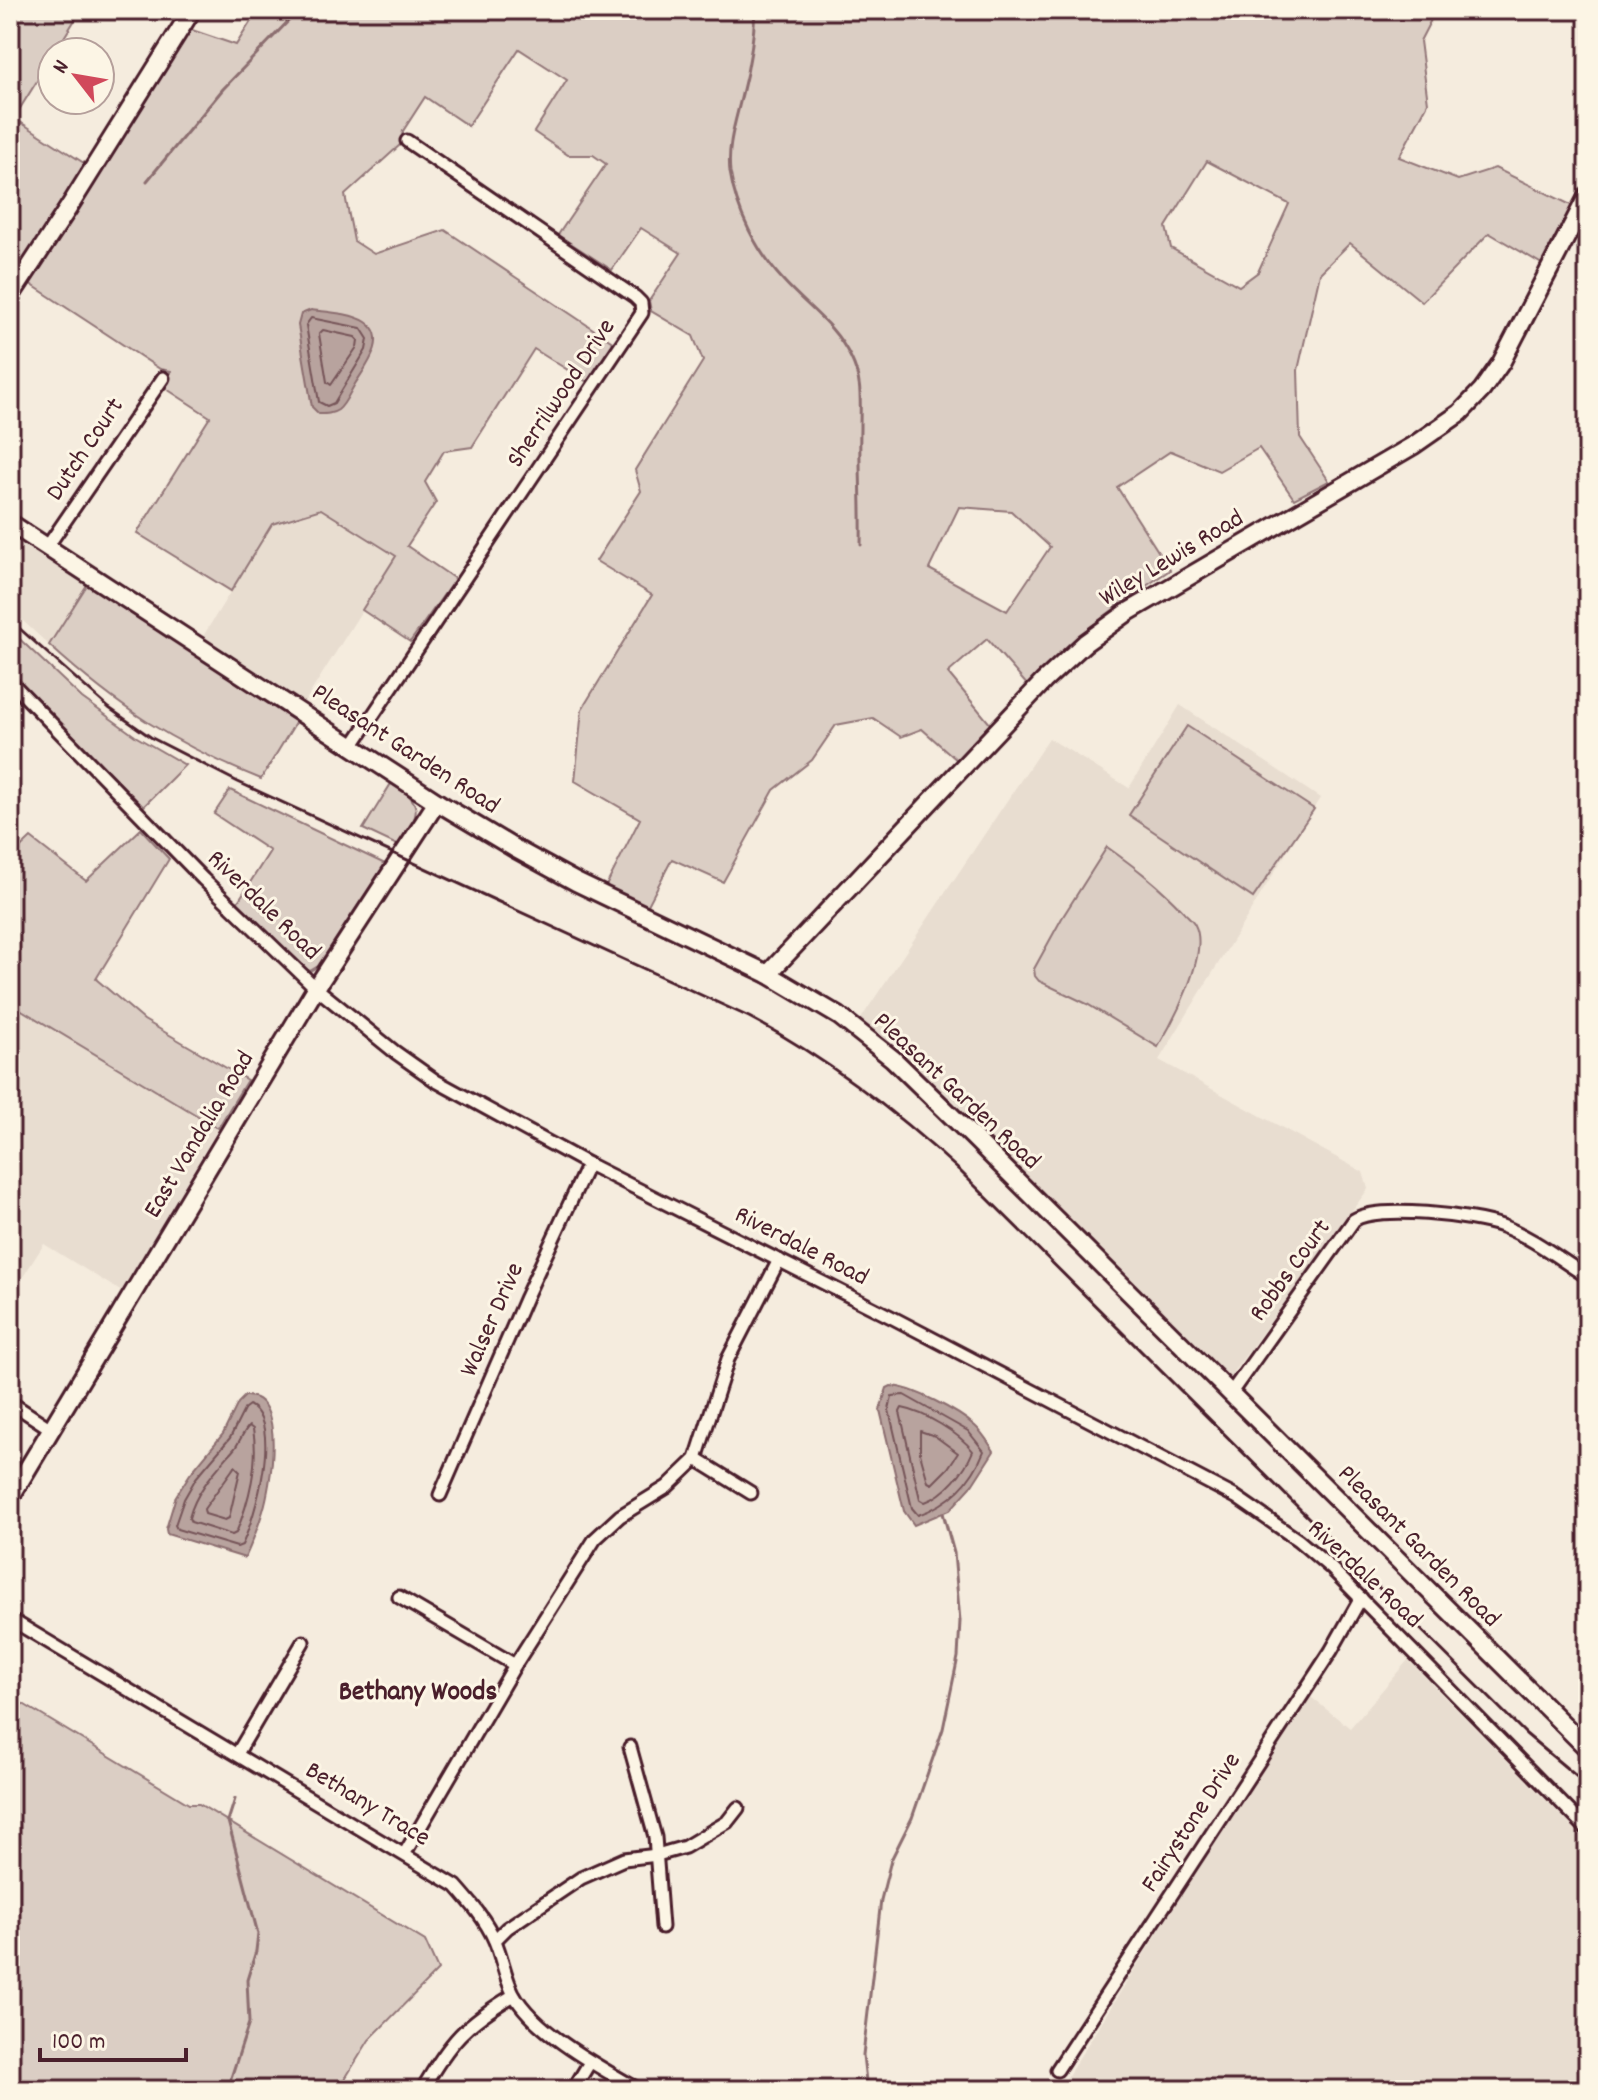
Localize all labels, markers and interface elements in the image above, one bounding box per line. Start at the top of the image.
north arrow [36,36,116,116]
text: N [46,55,78,80]
street label: Sherrilwood Drive [498,312,626,476]
street label: Dutch Court [38,391,134,509]
street label: Wiley Lewis Road [1093,501,1251,617]
street label: Pleasant Garden Road [304,675,506,825]
street label: Riverdale Road [198,842,328,970]
street label: Pleasant Garden Road [864,1004,1048,1180]
street label: East Vandalia Road [135,1044,265,1226]
street label: Riverdale Road [728,1197,874,1297]
street label: Robbs Court [1241,1212,1341,1330]
street label: Walser Drive [451,1257,535,1383]
street label: Pleasant Garden Road [1328,1457,1508,1637]
street label: Riverdale Road [1298,1512,1430,1638]
district label: Bethany Woods [339,1674,497,1714]
street label: Fairystone Drive [1133,1746,1251,1900]
street label: Bethany Trace [297,1753,437,1857]
scale bar [40,2012,186,2062]
text: 100 m [52,2026,105,2060]

